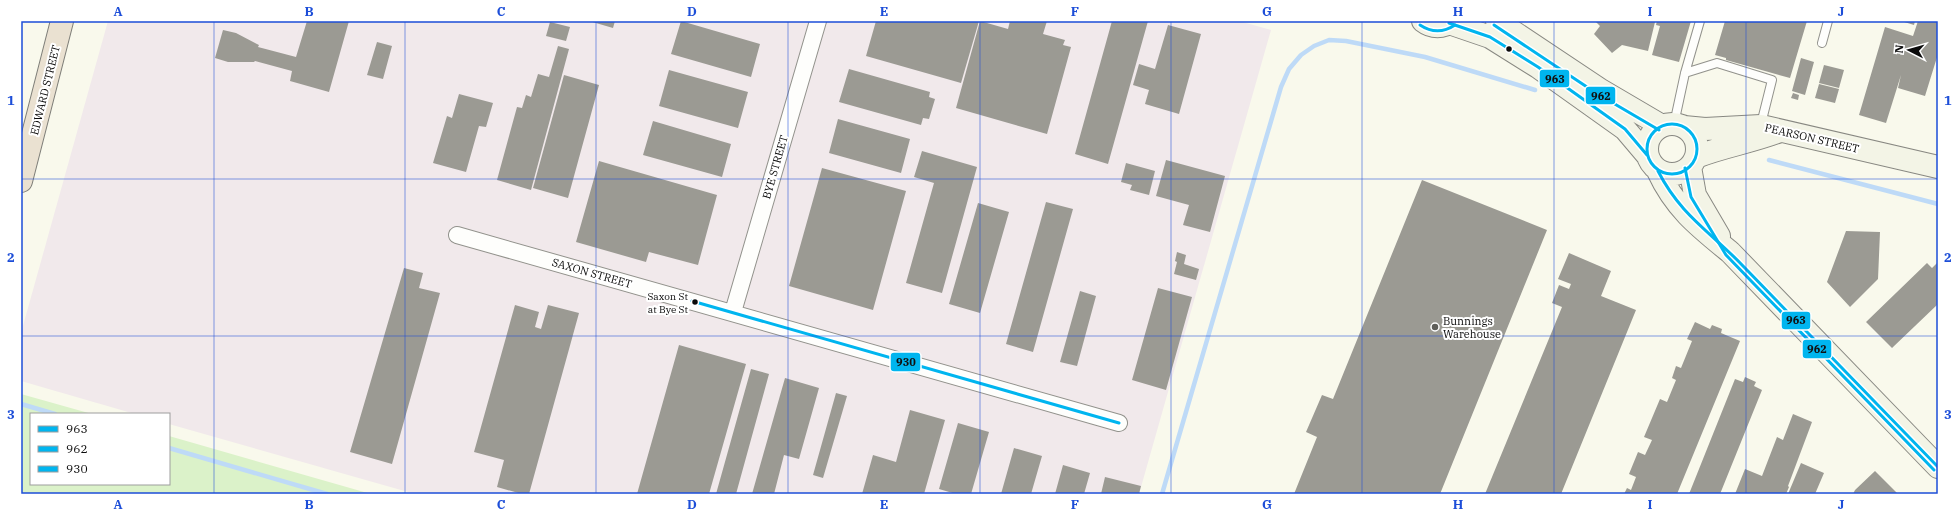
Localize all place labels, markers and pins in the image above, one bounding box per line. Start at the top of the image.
unlabelled marker [1504,44,1514,54]
place label: Saxon St at Bye St [647,290,688,316]
marker: Saxon St at Bye St [690,297,700,307]
place label: Bunnings Warehouse [1443,314,1501,341]
marker: Bunnings Warehouse [1430,322,1440,332]

